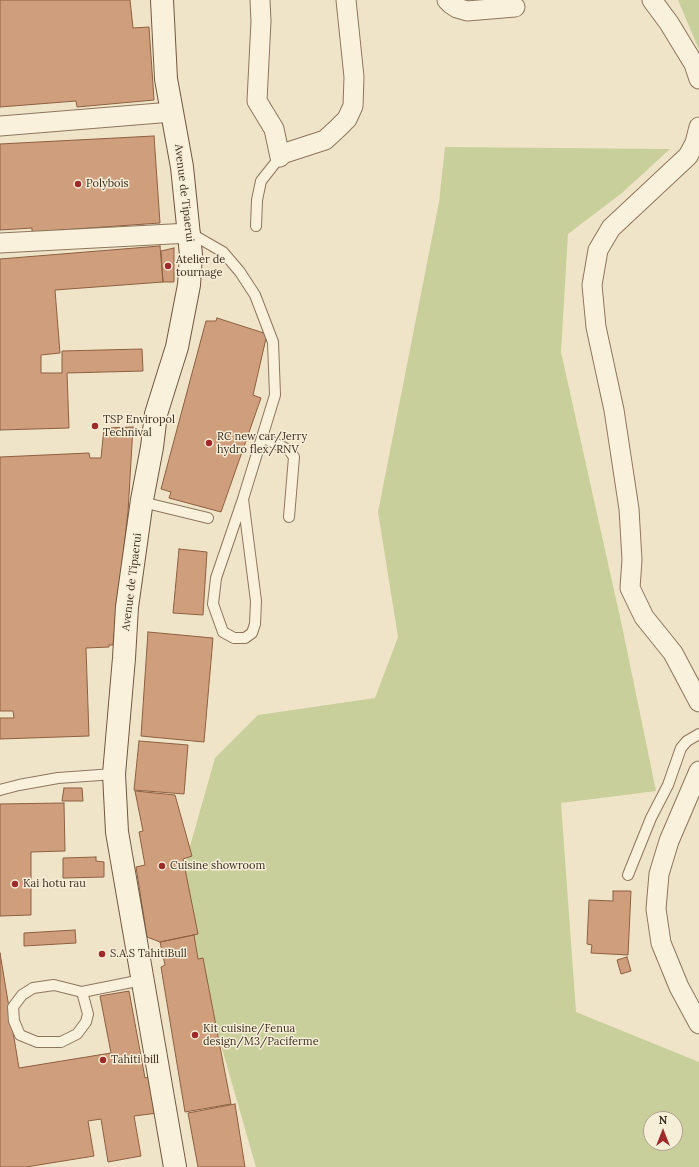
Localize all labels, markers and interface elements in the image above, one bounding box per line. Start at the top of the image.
street label: Avenue de Tipaerui [171,143,197,243]
place label: Polybois [86,177,129,191]
marker: Polybois [73,179,83,189]
place label: Atelier de tournage [176,253,225,279]
marker: Atelier de tournage [163,261,173,271]
place label: TSP Enviropol Technival [103,413,175,439]
marker: TSP Enviropol Technival [90,421,100,431]
place label: RC new car/Jerry hydro flex/RNV [217,430,307,456]
marker: RC new car/Jerry hydro flex/RNV [204,438,214,448]
street label: Avenue de Tipaerui [119,532,145,632]
place label: Cuisine showroom [170,859,265,873]
marker: Cuisine showroom [157,861,167,871]
place label: Kai hotu rau [23,877,86,891]
marker: Kai hotu rau [10,879,20,889]
place label: S.A.S TahitiBull [110,947,187,961]
marker: S.A.S TahitiBull [97,949,107,959]
place label: Kit cuisine/Fenua design/M3/Paciferme [203,1022,319,1048]
marker: Kit cuisine/Fenua design/M3/Paciferme [190,1030,200,1040]
place label: Tahiti bill [111,1053,159,1067]
marker: Tahiti bill [98,1055,108,1065]
north arrow [643,1111,683,1151]
text: N [659,1113,667,1127]

